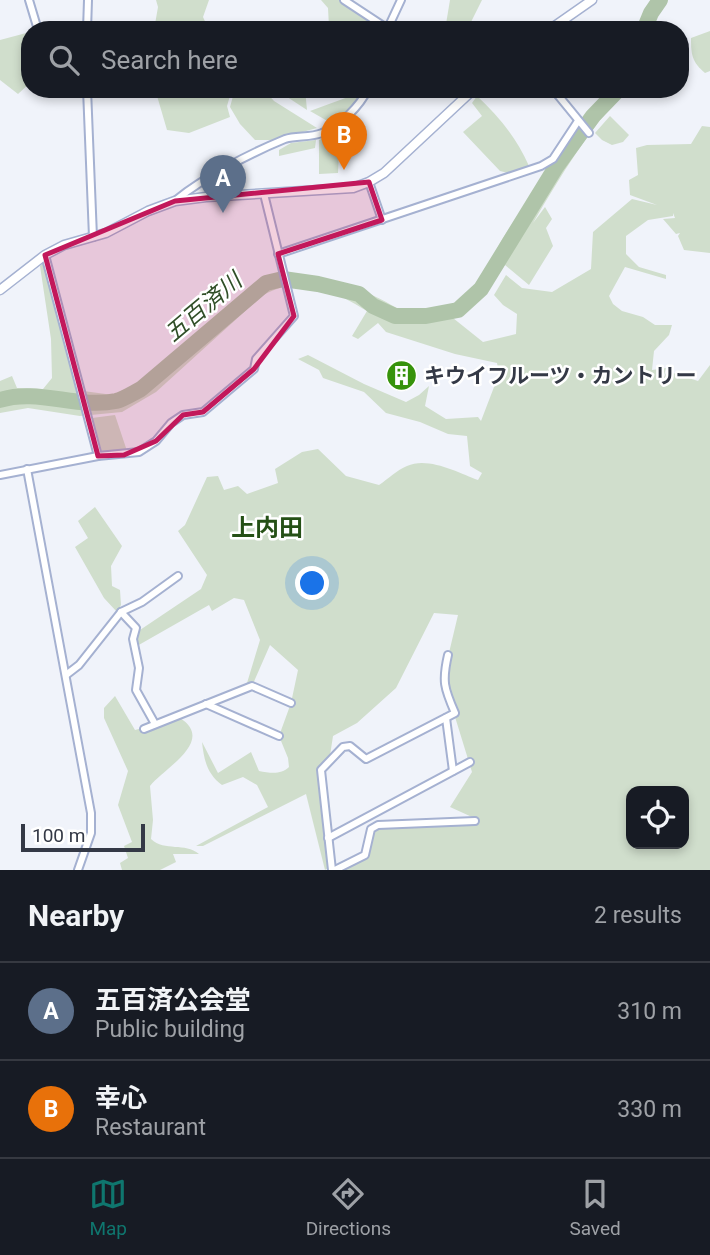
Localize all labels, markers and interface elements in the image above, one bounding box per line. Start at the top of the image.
search box [21,21,689,98]
icon: search [45,41,83,79]
text: Search here [101,45,238,75]
pin: B [321,112,367,170]
pin: A [200,155,246,213]
water label: 五百済川 [159,266,250,347]
building icon: キウイフルーツ・カントリー [384,359,418,393]
place label: キウイフルーツ・カントリー [424,364,697,388]
district label: 上内田 [231,514,303,542]
your location [295,566,329,600]
map controls [626,786,689,849]
button: locate [626,786,689,849]
scale bar [21,821,145,853]
text: 100 m [32,824,85,847]
text: Nearby [28,898,124,933]
text: 2 results [594,902,682,929]
text: 五百済公会堂 [95,985,251,1015]
text: A [43,998,59,1025]
text: 310 m [617,998,682,1025]
text: Public building [95,1016,245,1043]
text: 幸心 [95,1083,147,1113]
text: B [44,1096,58,1123]
text: 330 m [617,1096,682,1123]
text: Restaurant [95,1114,206,1141]
tab: Map [89,1175,127,1240]
tab: Directions [306,1175,391,1240]
tab: Saved [569,1175,621,1240]

